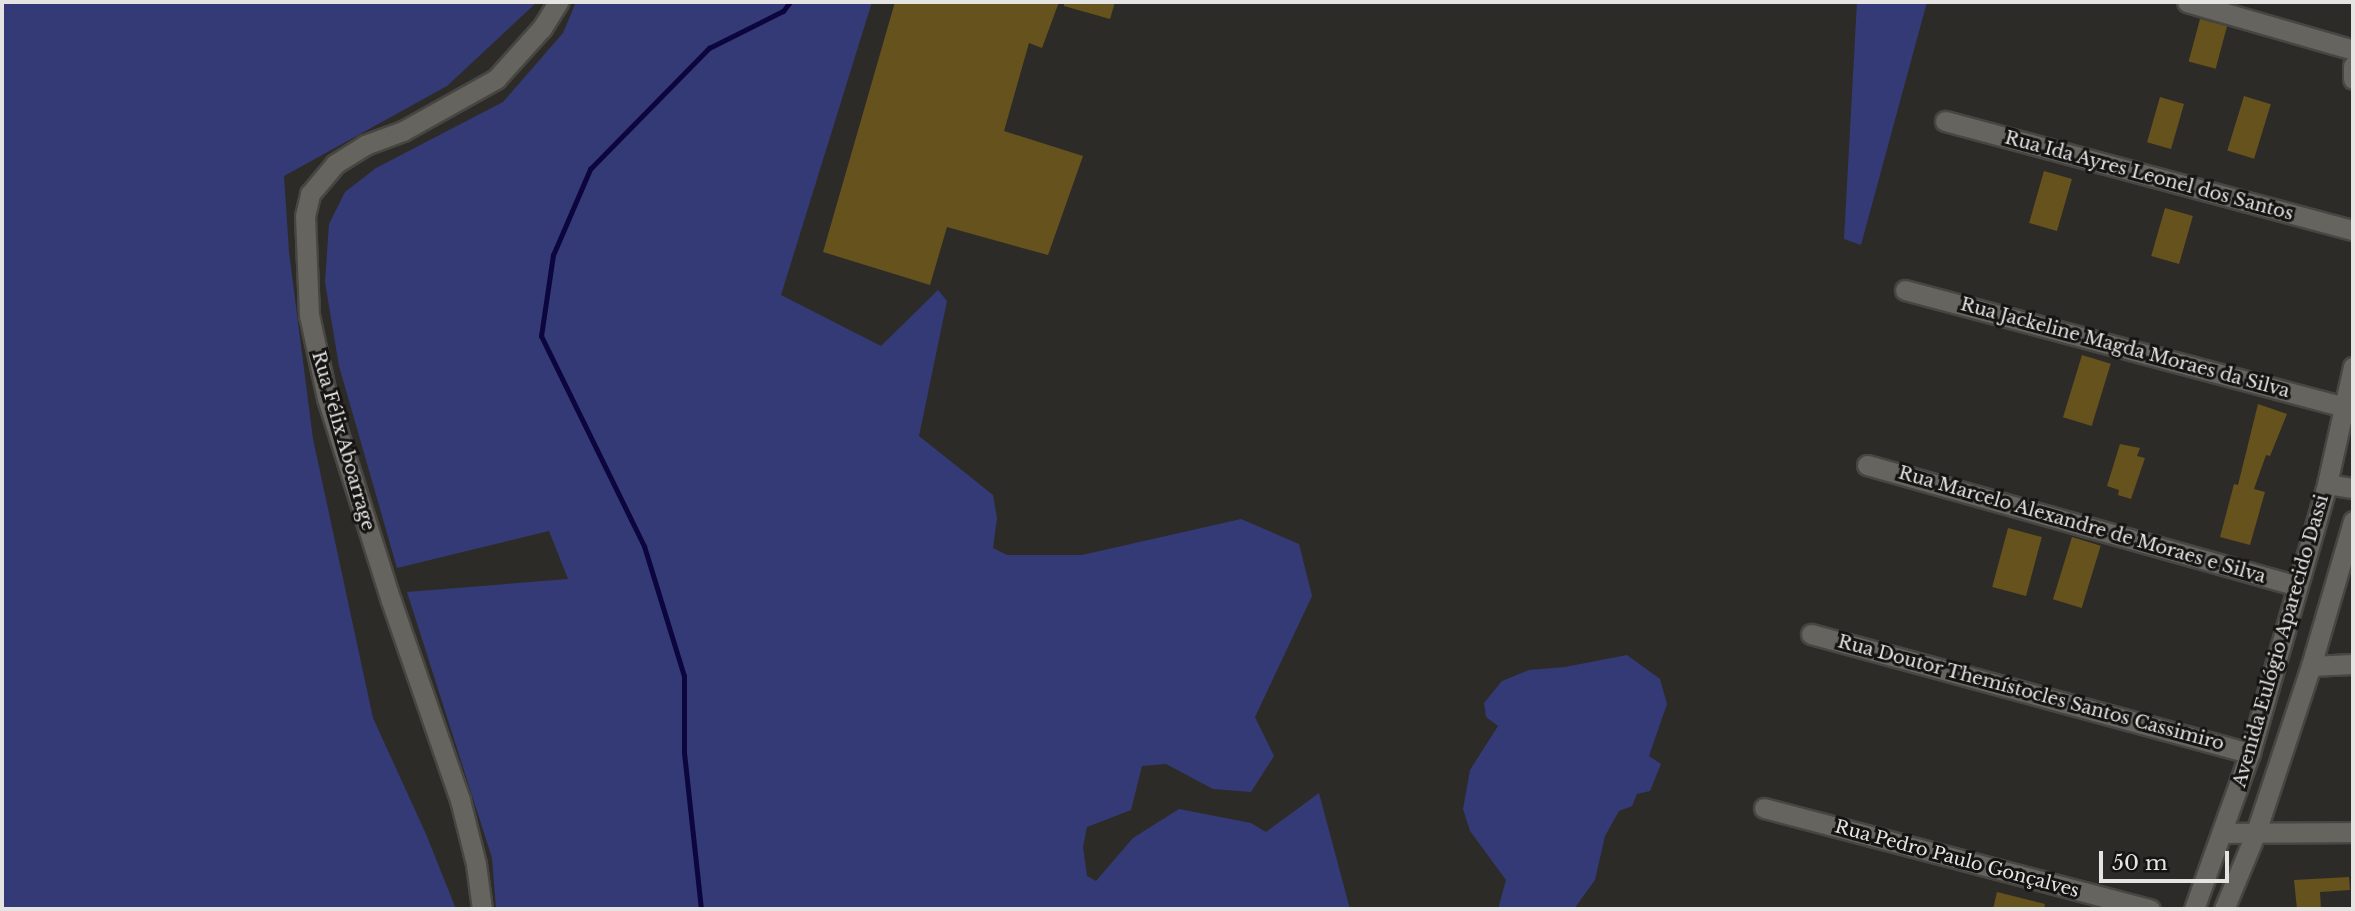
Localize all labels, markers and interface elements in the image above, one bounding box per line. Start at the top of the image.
street label: Rua Ida Ayres Leonel dos Santos [2002,127,2296,225]
street label: Rua Jackeline Magda Moraes da Silva [1958,294,2292,402]
street label: Rua Félix Aboarrage [307,348,379,534]
street label: Rua Marcelo Alexandre de Moraes e Silva [1895,462,2269,588]
street label: Avenida Eulógio Aparecido Dassi [2229,492,2333,790]
street label: Rua Doutor Themístocles Santos Cassimiro [1835,631,2227,755]
street label: Rua Pedro Paulo Gonçalves [1832,816,2082,902]
scale bar [2103,838,2232,882]
text: 50 m [2112,850,2167,876]

